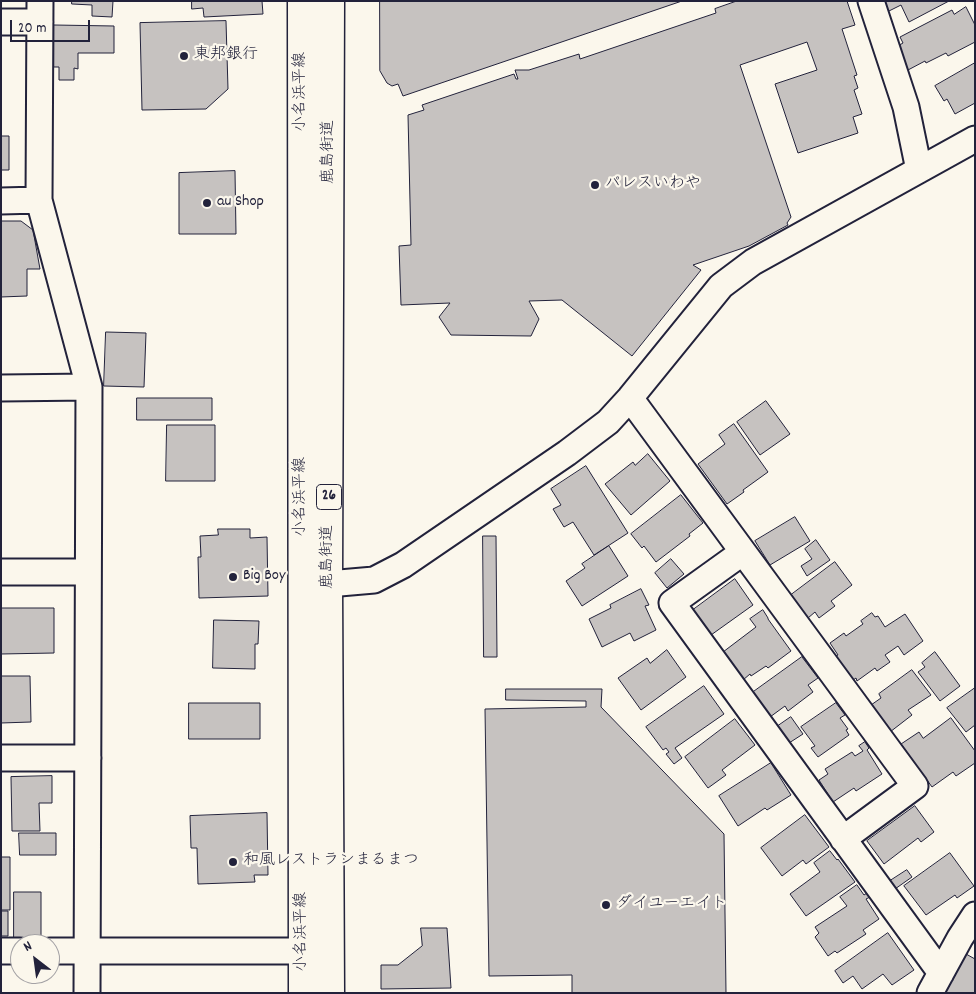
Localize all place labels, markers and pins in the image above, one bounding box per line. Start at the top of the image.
place label: 東邦銀行 [194,46,258,66]
marker: 東邦銀行 [178,50,190,62]
place label: パレスいわや [605,175,701,195]
marker: パレスいわや [589,179,601,191]
place label: au Shop [217,193,264,213]
marker: au Shop [201,197,213,209]
place label: Big Boy [243,567,285,587]
marker: Big Boy [227,571,239,583]
place label: 和風レストランまるまつ [243,852,419,872]
marker: 和風レストランまるまつ [227,856,239,868]
place label: ダイユーエイト [616,895,727,915]
marker: ダイユーエイト [600,899,612,911]

